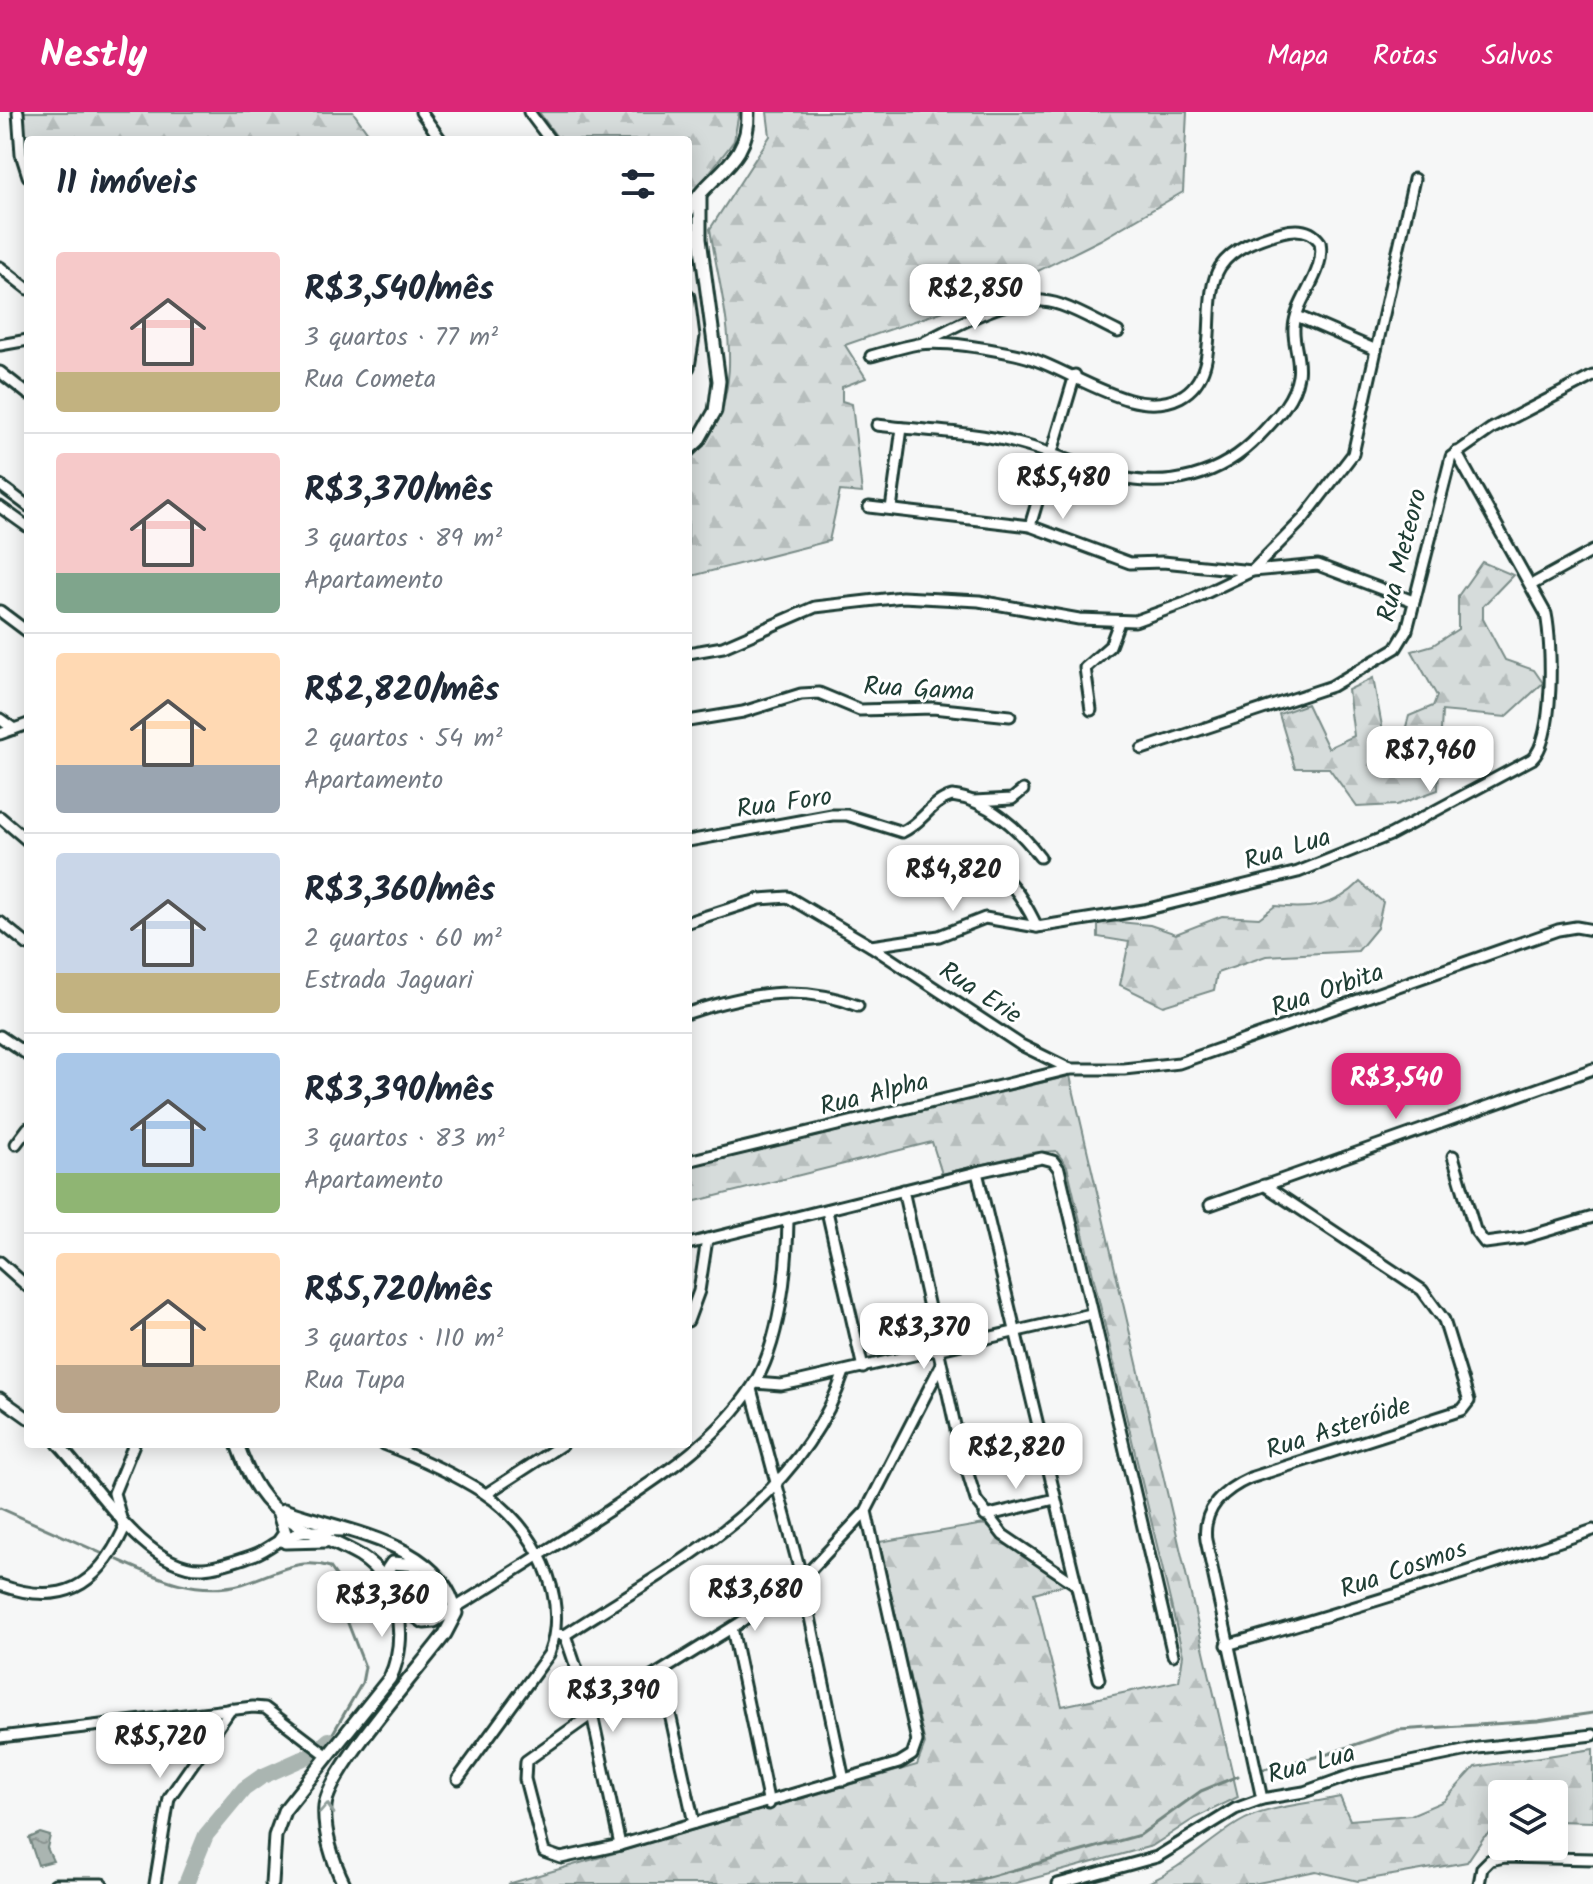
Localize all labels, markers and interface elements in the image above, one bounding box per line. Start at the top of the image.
text: Nestly [40,26,147,86]
text: Mapa [1267,34,1329,79]
text: Rotas [1373,34,1438,79]
text: Salvos [1482,34,1553,79]
text: 11 imóveis [56,157,197,211]
icon: filters [616,162,660,206]
text: R$3,540/mês [304,263,494,317]
pin: R$2,850 [901,264,1049,332]
text: R$2,850 [928,269,1022,311]
icon: home [120,284,216,380]
text: 3 quartos · 77 m² [304,317,498,359]
text: Rua Cometa [304,359,436,401]
pin: R$5,480 [989,453,1137,521]
text: R$5,480 [1016,458,1110,500]
text: R$3,370/mês [304,464,493,518]
street label: Rua Meteoro [1366,484,1440,627]
icon: home [120,485,216,581]
text: 3 quartos · 89 m² [304,518,502,560]
text: Apartamento [304,560,443,602]
text: R$2,820/mês [304,664,499,718]
street label: Rua Gama [862,666,976,714]
icon: home [120,685,216,781]
text: 2 quartos · 54 m² [304,718,503,760]
pin: R$7,960 [1356,726,1504,794]
text: R$7,960 [1385,731,1475,773]
text: Apartamento [304,760,443,802]
street label: Rua Foro [734,776,835,831]
street label: Rua Lua [1239,817,1336,883]
pin: R$4,820 [879,845,1027,913]
text: R$4,820 [905,850,1001,892]
text: R$3,360/mês [304,864,495,918]
icon: home [120,885,216,981]
text: 2 quartos · 60 m² [304,918,502,960]
street label: Rua Erie [930,951,1030,1037]
street label: Rua Orbita [1266,952,1390,1030]
text: Estrada Jaguari [304,960,473,1002]
pin: R$3,540 [1322,1053,1470,1121]
text: R$3,540 [1350,1058,1442,1100]
street label: Rua Alpha [816,1061,933,1129]
text: R$3,390/mês [304,1064,494,1118]
icon: home [120,1085,216,1181]
text: 3 quartos · 83 m² [304,1118,504,1160]
text: Apartamento [304,1160,443,1202]
text: R$5,720/mês [304,1264,493,1318]
icon: home [120,1285,216,1381]
pin: R$3,370 [850,1303,998,1371]
text: R$3,370 [878,1308,970,1350]
text: 3 quartos · 110 m² [304,1318,503,1360]
text: Rua Tupa [304,1360,405,1402]
street label: Rua Asteróide [1261,1386,1417,1472]
pin: R$2,820 [942,1423,1090,1491]
text: R$2,820 [968,1428,1064,1470]
street label: Rua Cosmos [1334,1528,1473,1611]
pin: R$3,680 [681,1565,829,1633]
text: R$3,680 [708,1570,802,1612]
pin: R$3,360 [308,1571,456,1639]
text: R$3,360 [335,1576,429,1618]
pin: R$3,390 [539,1666,687,1734]
text: R$3,390 [567,1671,659,1713]
pin: R$5,720 [86,1712,234,1780]
text: R$5,720 [114,1717,206,1759]
street label: Rua Lua [1263,1733,1360,1797]
map controls [1488,1780,1568,1860]
button: layers [1488,1780,1568,1860]
one-way arrow [318,1802,335,1815]

